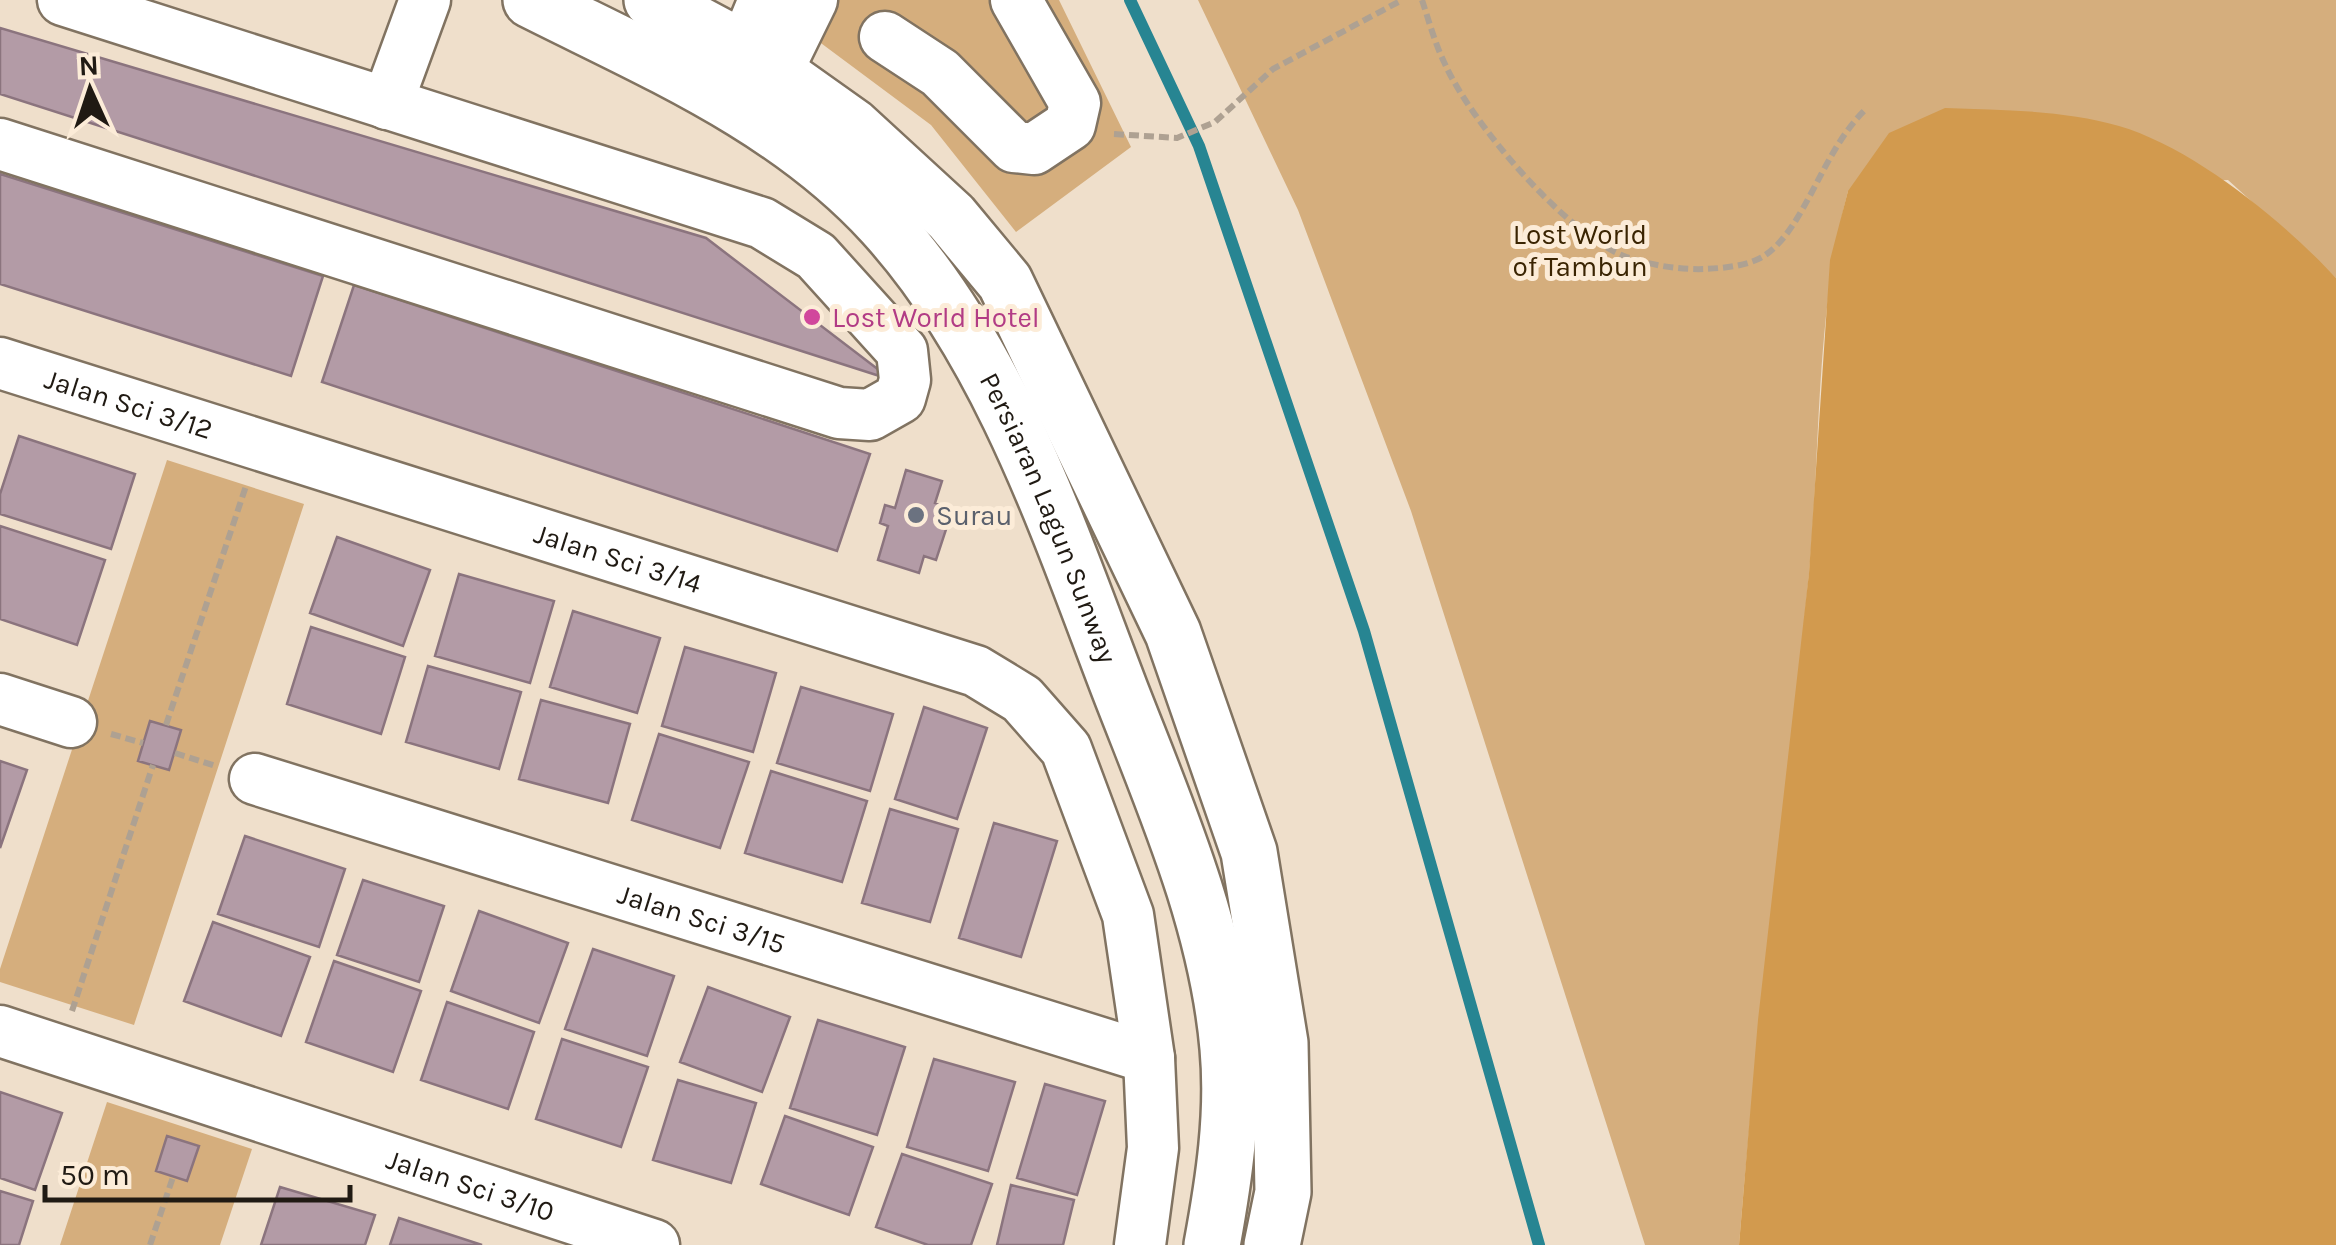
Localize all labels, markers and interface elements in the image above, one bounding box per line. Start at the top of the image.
north arrow [40,40,140,140]
text: N [78,49,100,83]
park label: Lost World of Tambun [1512,218,1648,283]
place label: Lost World Hotel [832,301,1040,334]
marker: Lost World Hotel [801,306,823,328]
street label: Jalan Sci 3/12 [41,362,217,446]
street label: Persiaran Lagun Sunway [973,367,1125,668]
place label: Surau [936,499,1012,532]
marker: Surau [905,504,927,526]
street label: Jalan Sci 3/14 [530,516,706,600]
street label: Jalan Sci 3/15 [614,877,790,960]
scale bar [45,1140,350,1202]
street label: Jalan Sci 3/10 [382,1142,559,1228]
text: 50 m [60,1157,130,1193]

